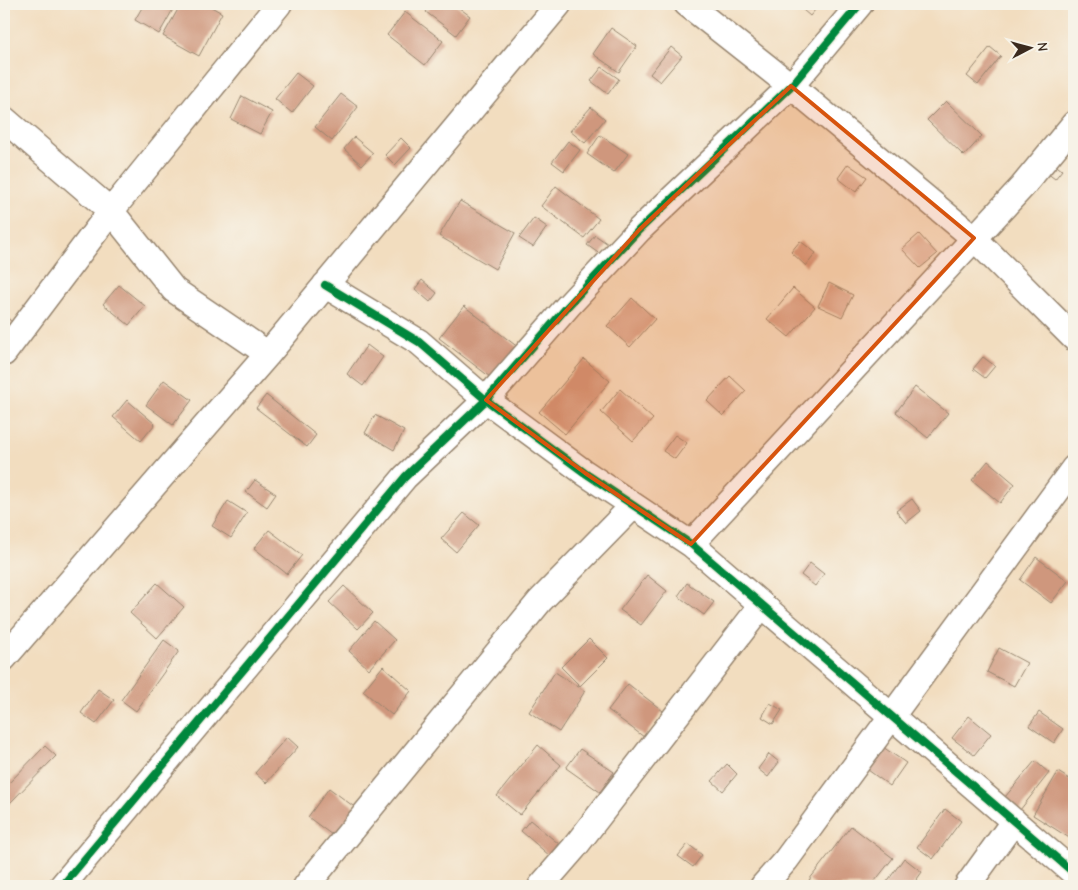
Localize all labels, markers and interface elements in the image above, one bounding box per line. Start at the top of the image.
north arrow [1006,22,1056,72]
text: N [1034,41,1051,52]

